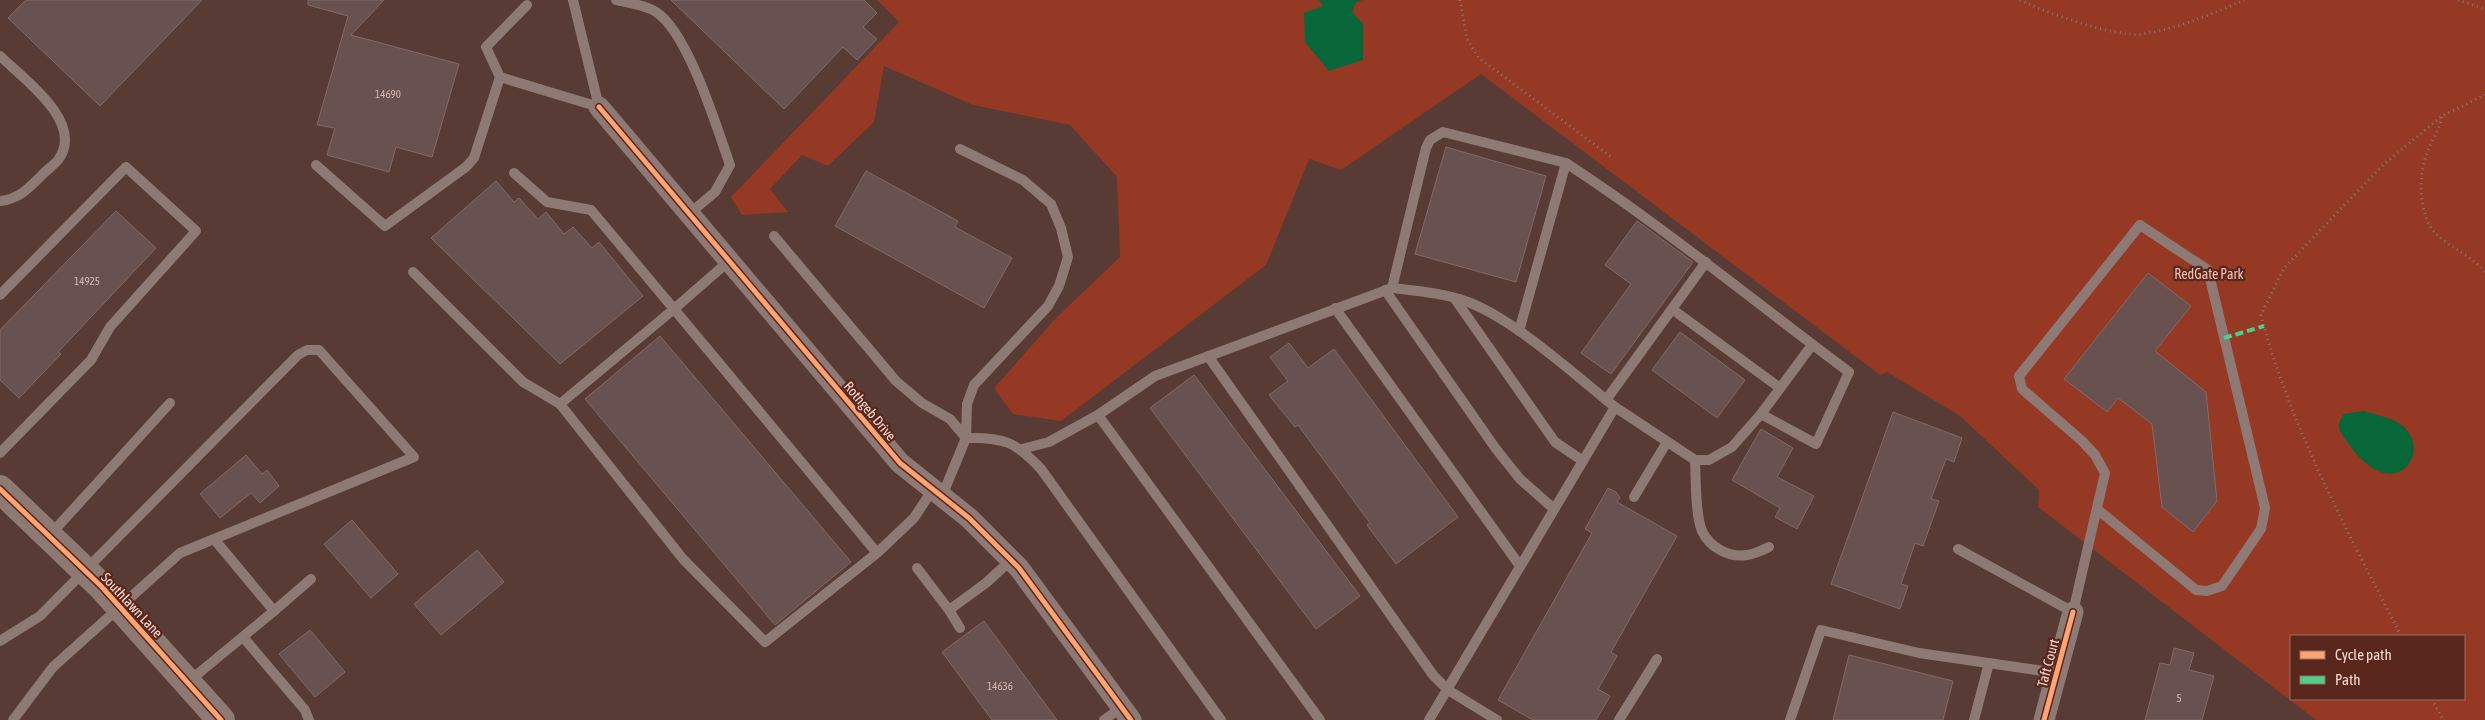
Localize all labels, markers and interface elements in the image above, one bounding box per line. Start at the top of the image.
house number: 14690 [375,88,401,100]
park label: RedGate Park [2174,266,2244,282]
house number: 14925 [74,275,100,287]
street label: Rothgeb Drive [841,378,899,444]
street label: Southlawn Lane [98,569,166,641]
legend [2290,635,2465,700]
street label: Taft Court [2034,637,2062,689]
text: Cycle path [2335,646,2392,663]
text: Path [2335,671,2361,688]
house number: 14636 [987,680,1013,692]
house number: 5 [2176,692,2182,704]

